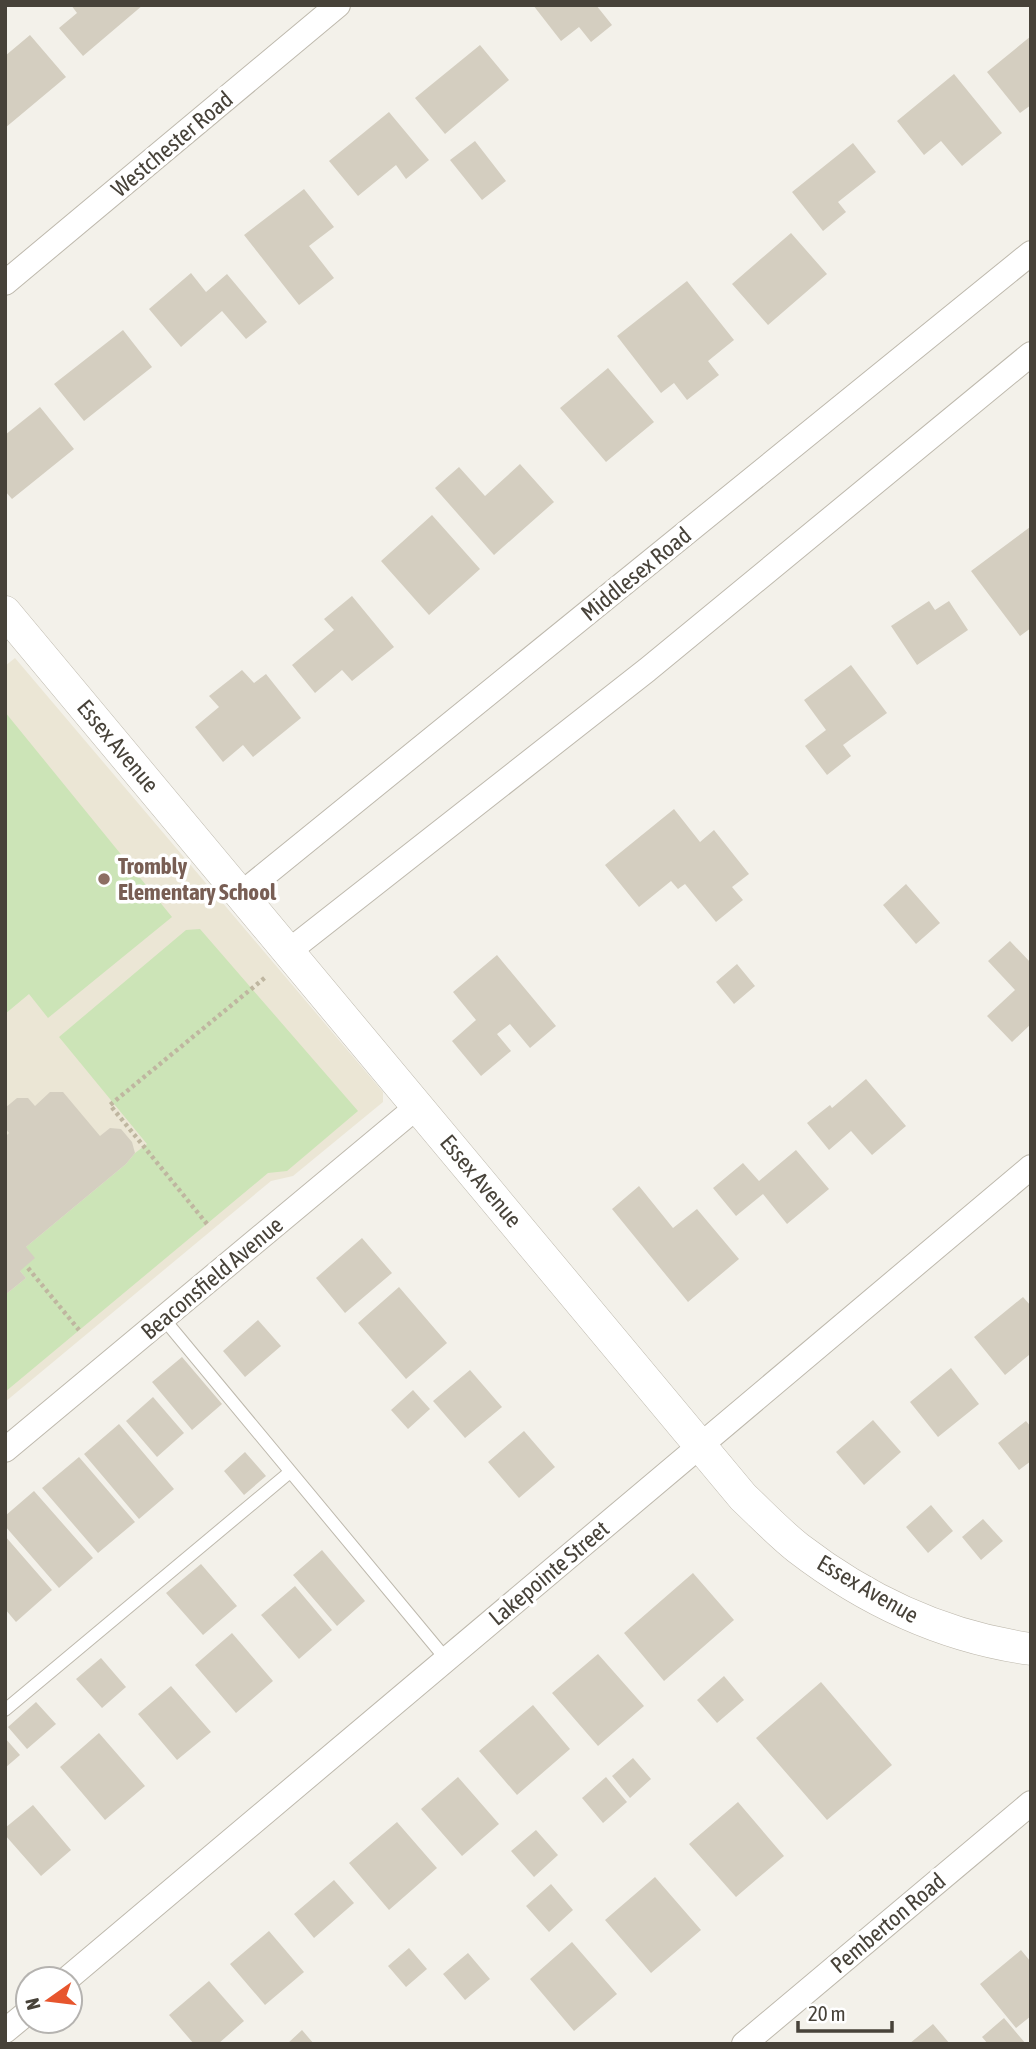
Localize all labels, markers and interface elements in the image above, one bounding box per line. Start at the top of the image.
street label: Westchester Road [106,86,238,202]
street label: Middlesex Road [576,522,696,626]
street label: Essex Avenue [72,695,164,797]
place label: Trombly Elementary School [118,853,277,905]
marker: Trombly Elementary School [96,871,112,887]
street label: Essex Avenue [435,1130,527,1232]
street label: Beaconsfield Avenue [136,1211,288,1345]
street label: Lakepointe Street [484,1515,614,1631]
street label: Essex Avenue [813,1550,923,1628]
street label: Pemberton Road [825,1868,951,1978]
north arrow [14,1965,84,2035]
scale bar [798,1990,892,2034]
text: N [20,1996,45,2012]
text: 20 m [808,2001,846,2025]

